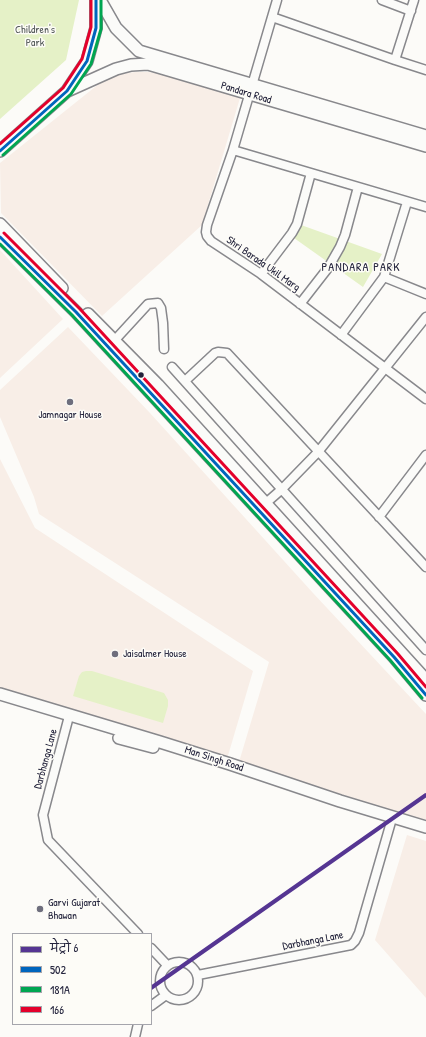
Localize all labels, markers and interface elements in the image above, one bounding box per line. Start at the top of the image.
park label: Children's Park [15,23,55,49]
street label: Pandara Road [219,79,273,107]
street label: Shri Barada Ukil Marg [224,234,302,294]
district label: PANDARA PARK [322,261,400,275]
unlabelled marker [136,370,146,380]
marker: Jamnagar House [65,397,75,407]
place label: Jamnagar House [38,408,102,422]
place label: Jaisalmer House [123,647,187,661]
marker: Jaisalmer House [110,649,120,659]
street label: Darbhanga Lane [32,727,60,791]
street label: Man Singh Road [183,743,245,775]
place label: Garvi Gujarat Bhawan [48,896,100,922]
marker: Garvi Gujarat Bhawan [35,904,45,914]
street label: Darbhanga Lane [281,929,345,953]
legend [12,933,152,1025]
text: मेट्रो 6 [50,939,78,956]
text: 502 [50,961,66,978]
text: 181A [50,981,70,998]
text: 166 [50,1001,64,1018]

